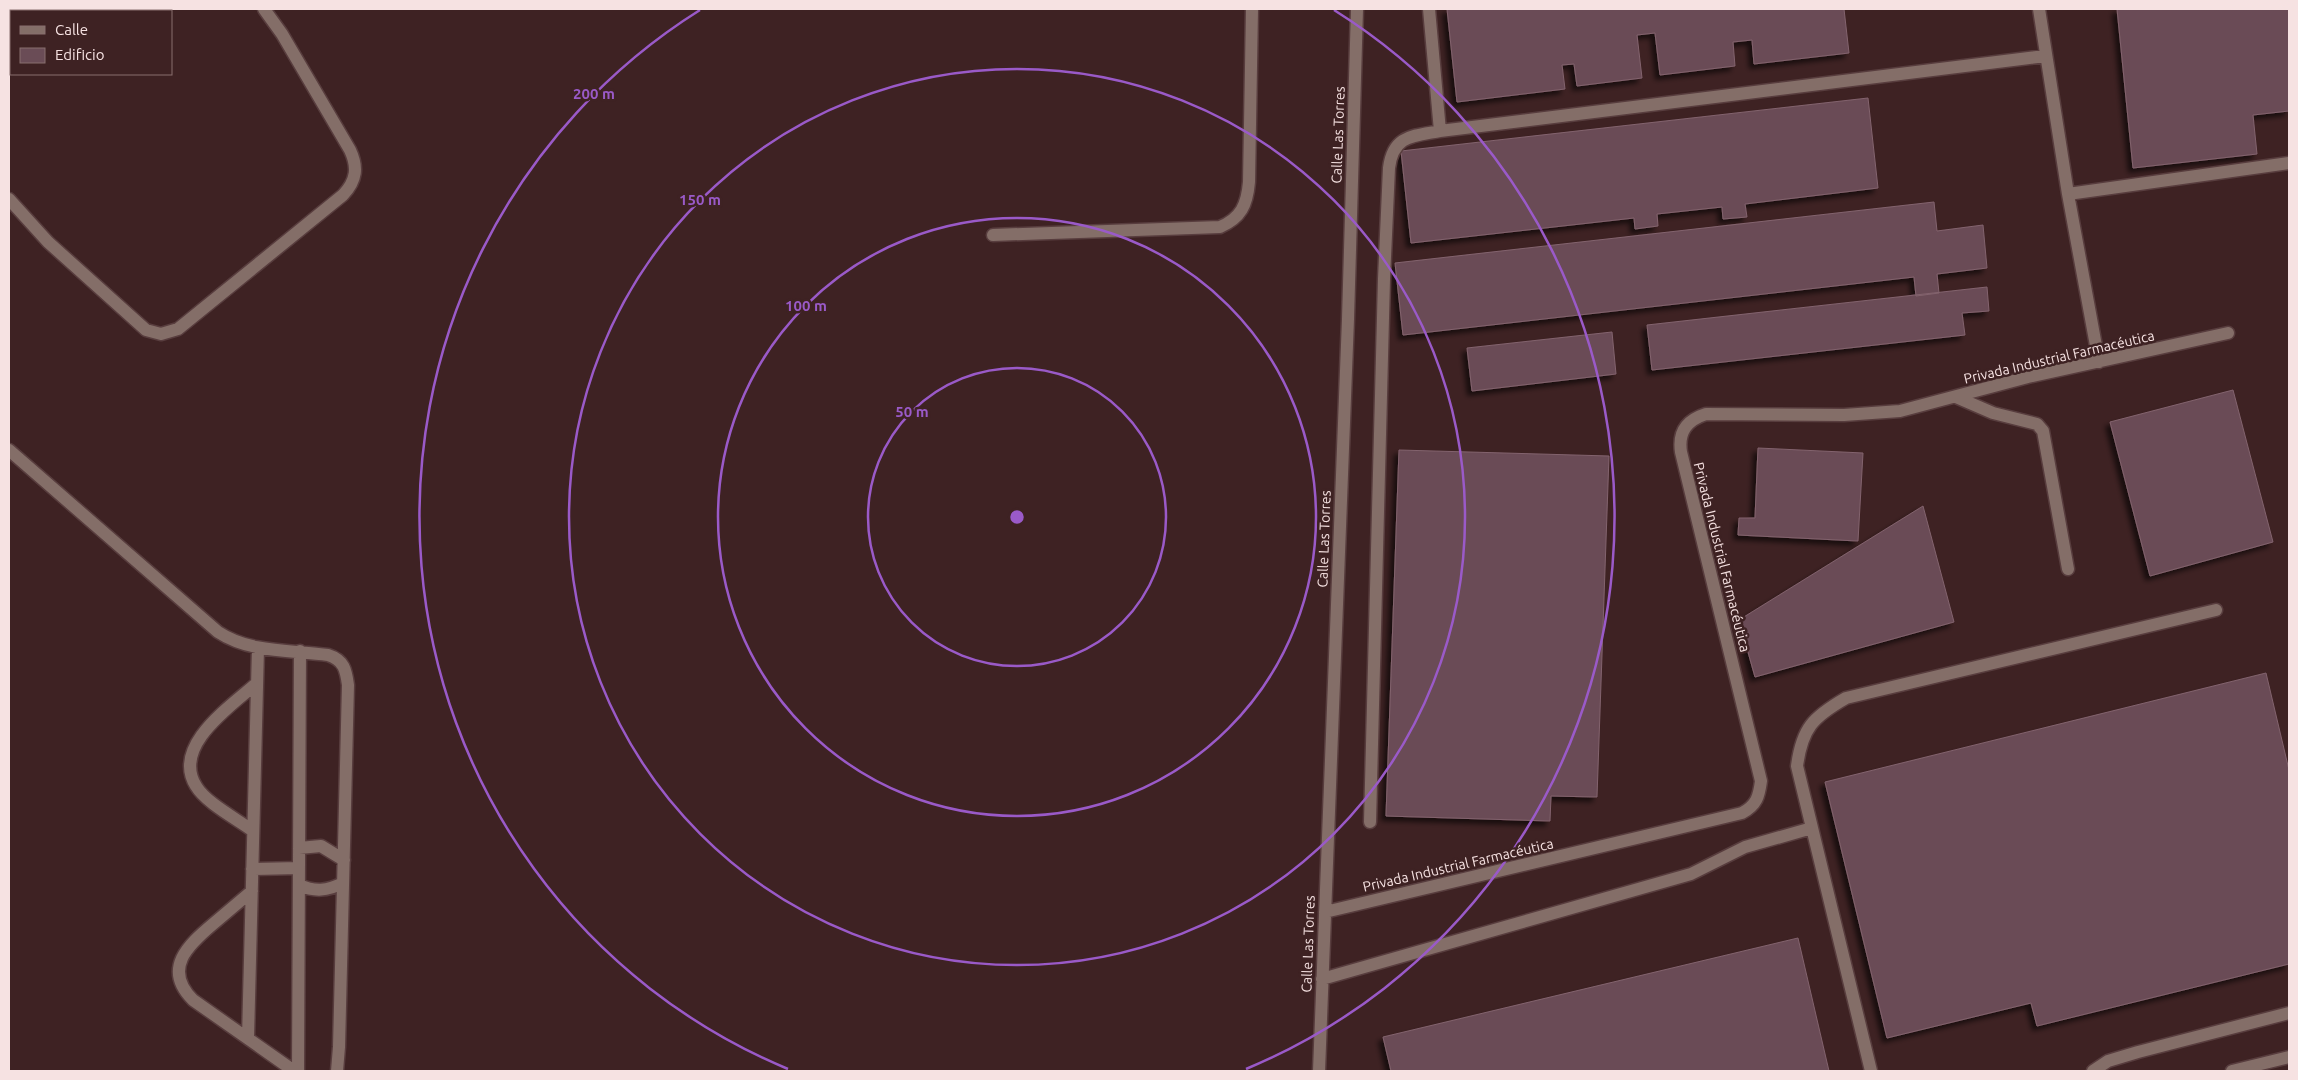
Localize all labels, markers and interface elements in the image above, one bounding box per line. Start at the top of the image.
legend [10,10,172,75]
text: Calle [55,21,88,38]
text: Edificio [55,46,104,63]
text: 200 m [573,85,615,102]
street label: Calle Las Torres [1328,86,1348,184]
text: 150 m [679,191,721,208]
text: 100 m [785,297,827,314]
street label: Privada Industrial Farmacéutica [1962,327,2156,387]
text: 50 m [895,403,929,420]
street label: Privada Industrial Farmacéutica [1691,460,1753,654]
street label: Calle Las Torres [1314,490,1334,588]
centre of rings [1008,508,1026,526]
street label: Privada Industrial Farmacéutica [1361,835,1555,895]
street label: Calle Las Torres [1298,895,1318,993]

